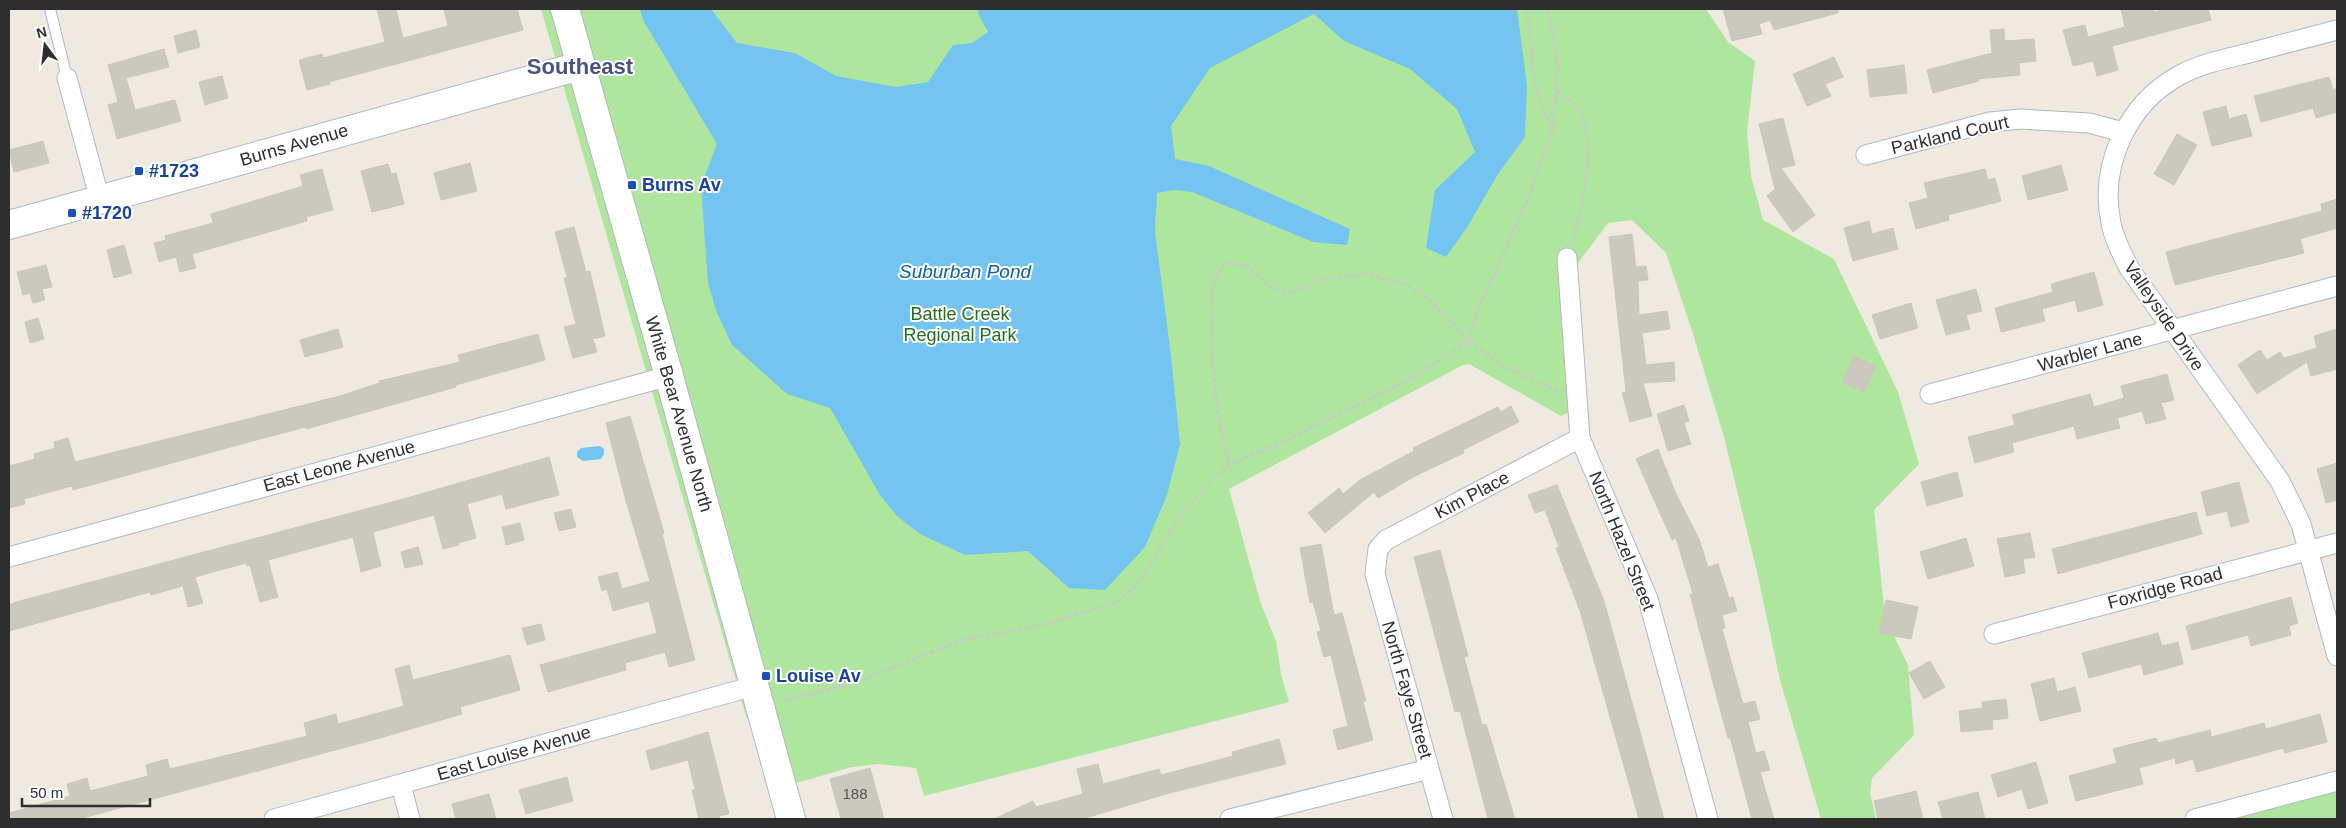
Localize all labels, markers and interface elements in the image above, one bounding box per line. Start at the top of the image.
north arrow [20,20,70,70]
text: N [35,23,49,41]
district label: Southeast [527,54,634,79]
street label: Parkland Court [1889,112,2011,158]
street label: Burns Avenue [238,120,350,170]
place label: #1723 [149,161,199,181]
marker: #1723 [133,165,145,177]
place label: Burns Av [642,175,721,195]
marker: Burns Av [626,179,638,191]
place label: #1720 [82,203,132,223]
marker: #1720 [66,207,78,219]
street label: Valleyside Drive [2120,257,2208,375]
water label: Suburban Pond [899,261,1032,282]
park label: Battle Creek Regional Park [903,304,1018,345]
street label: White Bear Avenue North [641,314,717,514]
street label: Warbler Lane [2036,328,2144,376]
street label: East Leone Avenue [261,436,417,496]
street label: Kim Place [1432,467,1512,523]
street label: North Hazel Street [1585,469,1659,613]
street label: Foxridge Road [2105,563,2225,613]
street label: North Faye Street [1378,619,1436,761]
place label: Louise Av [776,666,861,686]
marker: Louise Av [760,670,772,682]
street label: East Louise Avenue [435,722,593,784]
scale bar [22,776,150,808]
text: 50 m [30,784,63,801]
house number: 188 [842,785,868,802]

